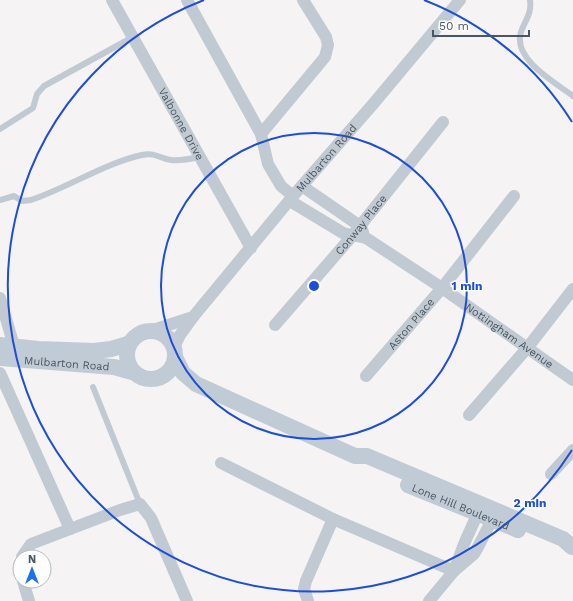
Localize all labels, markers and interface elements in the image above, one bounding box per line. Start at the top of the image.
scale bar [433,12,529,38]
text: 50 m [439,19,469,33]
street label: Valbonne Drive [156,86,206,163]
street label: Mulbarton Road [294,122,359,195]
street label: Conway Place [333,192,389,258]
centre of rings [307,279,321,293]
text: 1 min [452,279,482,293]
street label: Aston Place [386,296,437,352]
street label: Nottingham Avenue [463,301,556,371]
street label: Mulbarton Road [24,354,110,374]
street label: Lone Hill Boulevard [410,481,511,533]
text: 2 min [514,496,546,510]
north arrow [12,549,52,589]
text: N [28,553,36,566]

